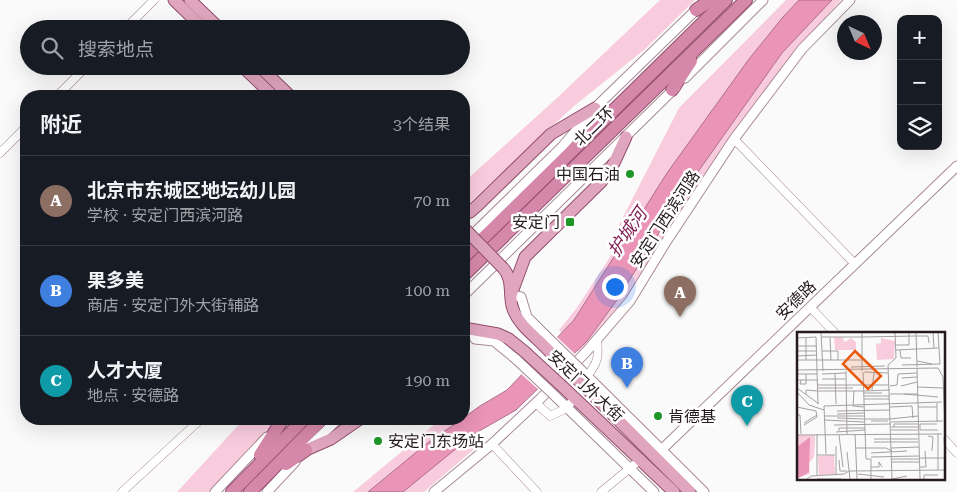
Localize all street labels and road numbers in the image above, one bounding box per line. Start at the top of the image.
street label: 北二环 [570,102,618,150]
street label: 安定门西滨河路 [627,167,703,271]
street label: 安德路 [772,276,820,324]
street label: 安定门外大街 [544,346,628,426]

